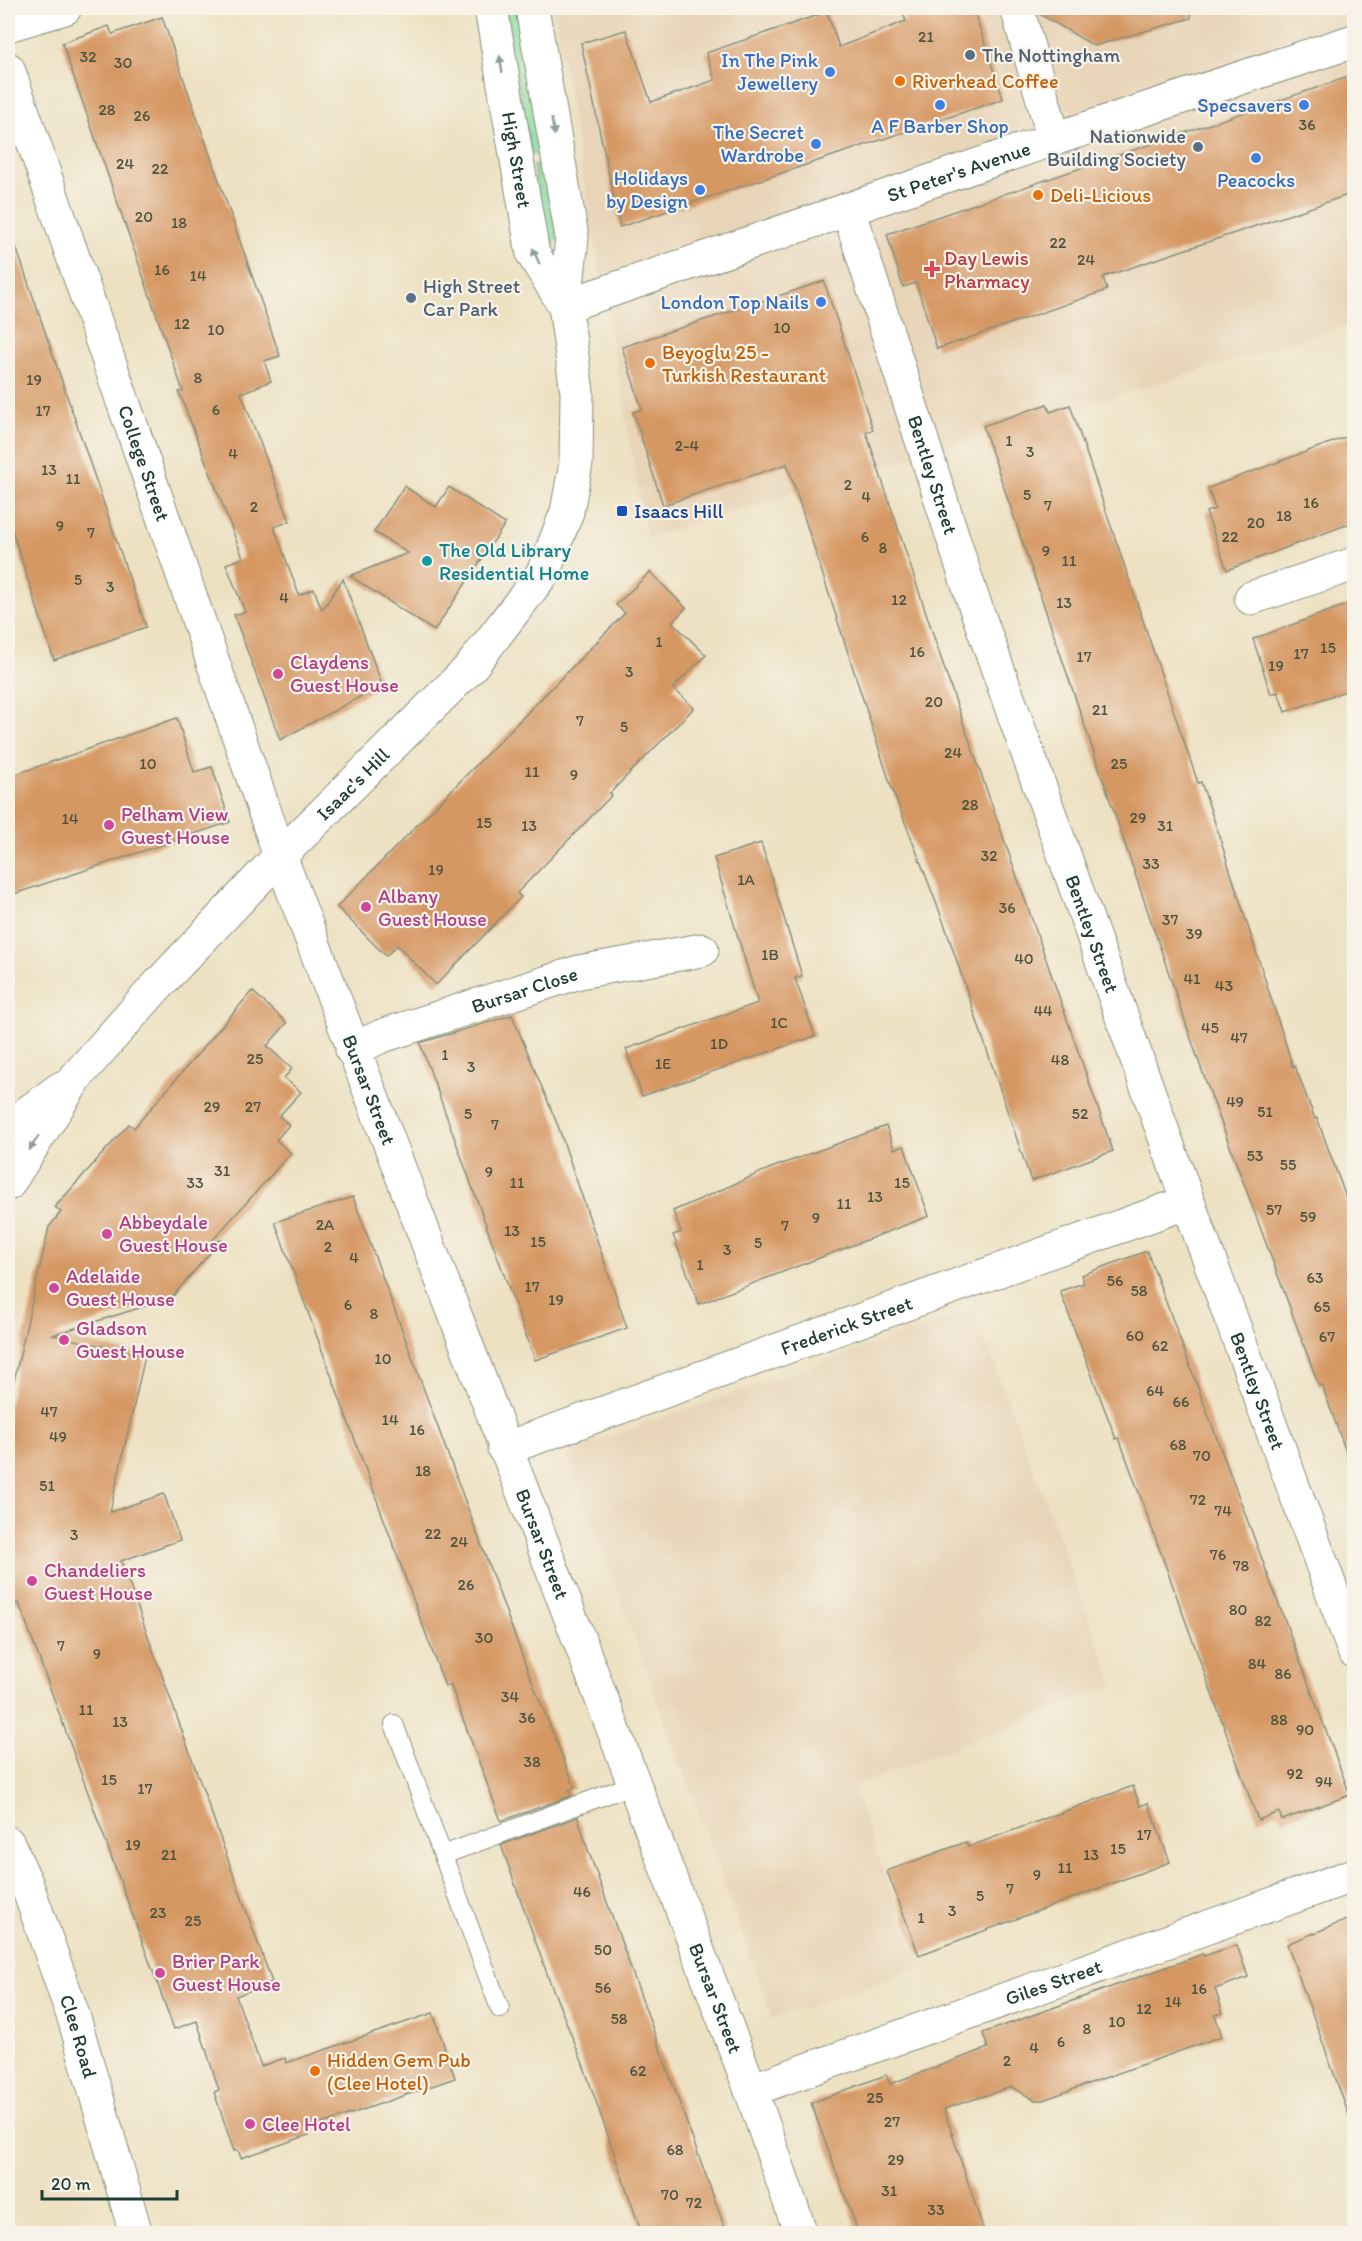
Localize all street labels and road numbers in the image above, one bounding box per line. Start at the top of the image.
street label: High Street [497,110,537,210]
street label: St Peter's Avenue [884,136,1033,207]
street label: College Street [113,402,175,524]
street label: Bentley Street [903,412,963,537]
street label: Isaac's Hill [311,742,395,825]
street label: Bentley Street [1060,872,1124,996]
street label: Bursar Close [468,961,581,1018]
street label: Bursar Street [337,1031,401,1148]
street label: Frederick Street [777,1290,916,1360]
street label: Bentley Street [1225,1329,1291,1453]
street label: Bursar Street [511,1485,574,1602]
street label: Bursar Street [684,1939,748,2057]
street label: Giles Street [1002,1954,1105,2010]
street label: Clee Road [55,1991,103,2081]

